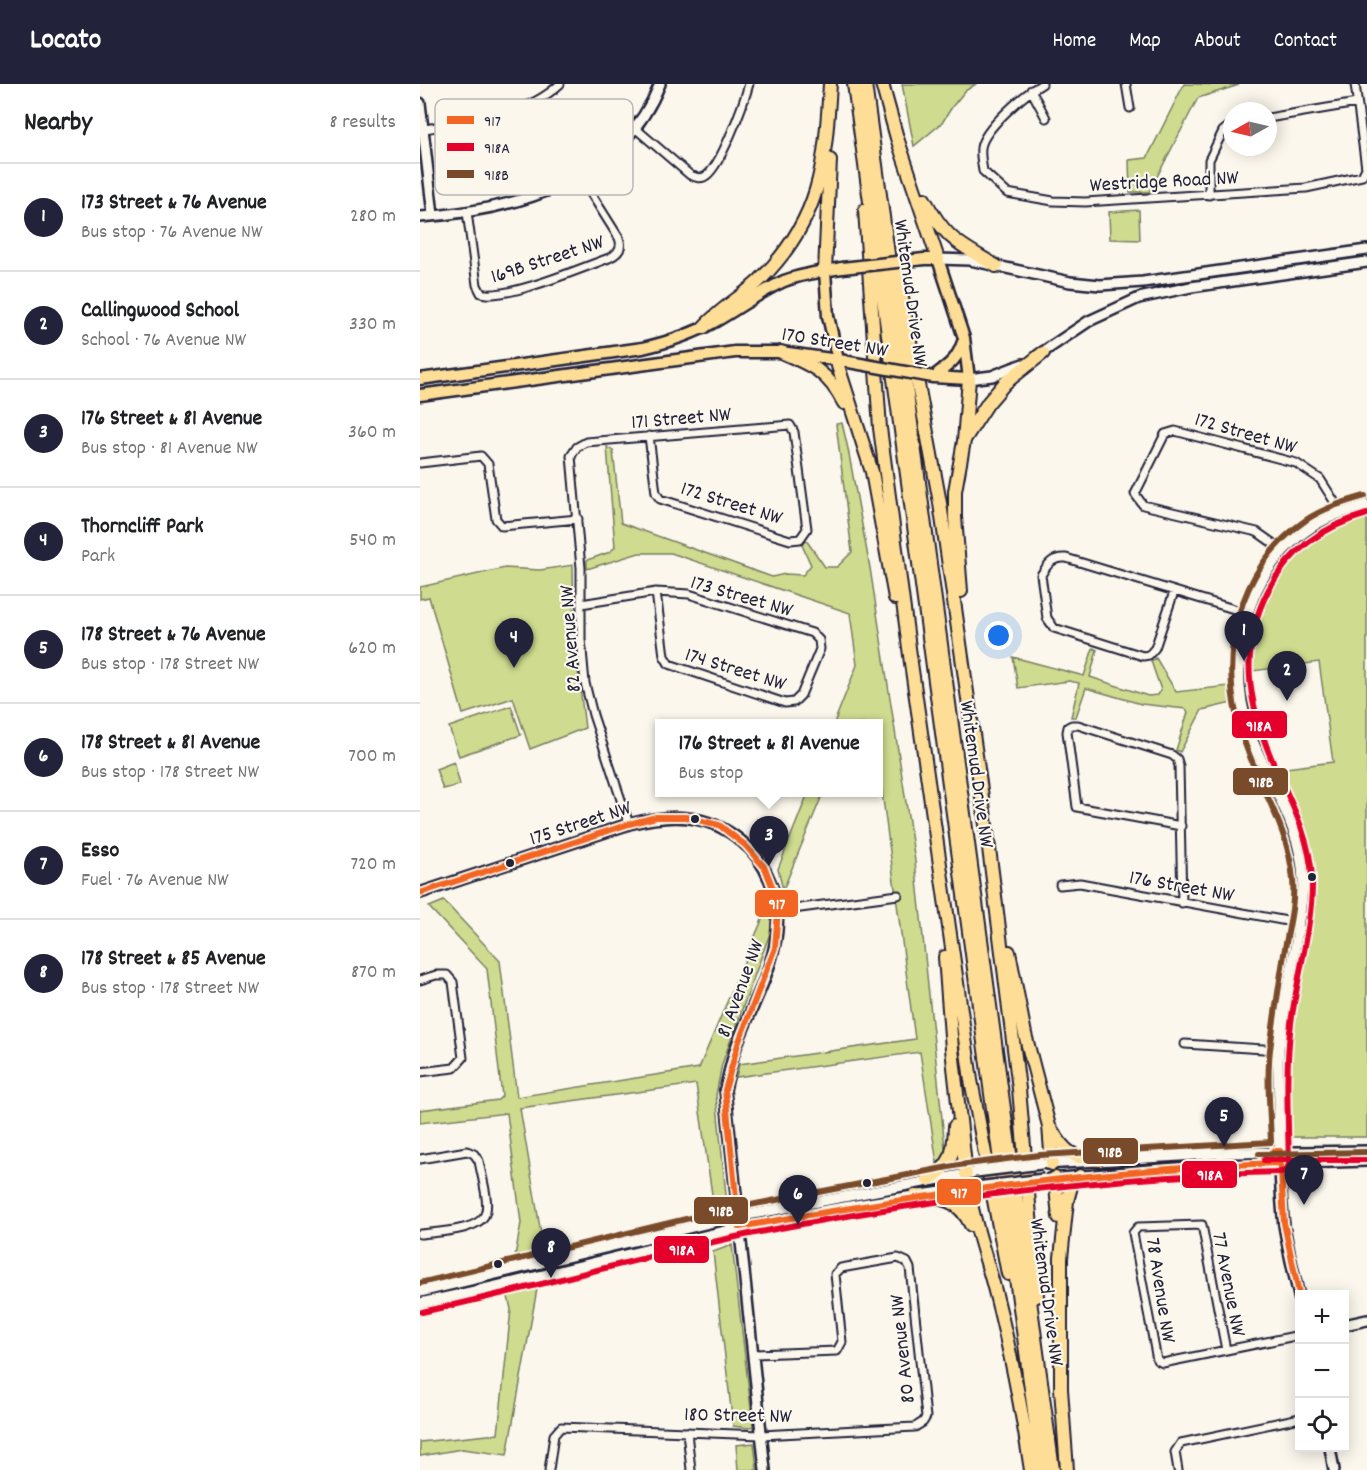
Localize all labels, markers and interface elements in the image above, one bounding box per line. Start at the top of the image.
text: Locato [30,22,101,62]
text: Home [1052,27,1096,57]
text: Map [1129,27,1161,57]
text: About [1194,27,1241,57]
text: Contact [1274,27,1337,57]
legend [435,99,633,195]
north arrow [1223,102,1277,156]
text: Nearby [24,105,92,142]
text: 8 results [330,109,396,137]
text: 917 [484,111,501,134]
text: 918A [484,138,510,161]
street label: Westridge Road NW [1089,164,1240,202]
text: 918B [484,165,509,188]
text: 173 Street & 76 Avenue [81,188,267,219]
text: 1 [41,203,46,231]
text: 280 m [350,203,396,231]
street label: Whitemud Drive NW [884,218,934,370]
text: Bus stop · 76 Avenue NW [81,219,262,247]
street label: 169B Street NW [487,228,609,293]
text: Callingwood School [81,296,239,327]
text: 2 [39,311,48,339]
text: 330 m [349,311,396,339]
street label: 170 Street NW [779,321,891,367]
text: School · 76 Avenue NW [81,327,246,355]
street label: 171 Street NW [630,401,733,439]
text: 176 Street & 81 Avenue [81,404,262,435]
street label: 172 Street NW [1191,406,1301,464]
text: 3 [39,419,48,447]
text: 360 m [348,419,396,447]
text: Bus stop · 81 Avenue NW [81,435,257,463]
street label: 172 Street NW [677,475,787,535]
text: Thorncliff Park [81,512,204,543]
text: 4 [39,527,48,555]
text: 540 m [349,527,396,555]
text: Park [81,543,115,571]
street label: 173 Street NW [687,569,797,627]
street label: 82 Avenue NW [553,583,591,693]
pin: 1 [1224,612,1264,661]
pin: 4 [494,618,533,668]
text: 178 Street & 76 Avenue [81,620,266,651]
your location [984,621,1013,650]
text: 5 [39,635,48,663]
text: 620 m [348,635,396,663]
street label: 174 Street NW [681,641,790,701]
text: Bus stop · 178 Street NW [81,651,259,679]
pin: 2 [1268,652,1306,701]
street label: Whitemud Drive NW [950,699,1000,851]
line badge: 918A [1231,710,1288,739]
text: 918A [1246,716,1272,739]
popup [655,719,883,797]
text: 178 Street & 81 Avenue [81,728,260,759]
text: 176 Street & 81 Avenue [678,729,860,760]
text: 6 [39,743,48,771]
text: 700 m [348,743,396,771]
text: Bus stop · 178 Street NW [81,759,259,787]
text: Bus stop [678,760,743,788]
line badge: 918B [1232,767,1289,796]
text: 918B [1249,772,1274,795]
street label: 175 Street NW [526,794,637,855]
unlabelled marker [689,813,701,825]
pin: 3 [750,816,788,866]
text: Esso [81,836,119,867]
text: 7 [40,851,47,879]
text: 720 m [350,851,396,879]
unlabelled marker [504,857,516,869]
street label: 176 Street NW [1127,864,1237,912]
text: Fuel · 76 Avenue NW [81,867,229,895]
unlabelled marker [1306,871,1318,883]
line badge: 917 [754,889,799,918]
text: 917 [769,894,785,917]
street label: 81 Avenue NW [710,935,774,1042]
text: 178 Street & 85 Avenue [81,944,266,975]
text: 8 [39,959,48,987]
text: 870 m [351,959,396,987]
text: Bus stop · 178 Street NW [81,975,259,1003]
pin: 5 [1204,1098,1244,1147]
line badge: 918B [1082,1137,1139,1165]
text: 918B [1098,1142,1123,1165]
pin: 7 [1284,1156,1324,1205]
line badge: 918A [1181,1160,1238,1189]
text: 918A [1197,1165,1223,1188]
pin: 6 [778,1176,818,1225]
unlabelled marker [861,1177,873,1189]
line badge: 917 [936,1178,982,1206]
text: 917 [951,1183,967,1206]
line badge: 918B [693,1196,749,1225]
text: 918B [709,1201,734,1224]
street label: Whitemud Drive NW [1020,1217,1070,1369]
pin: 8 [532,1228,570,1278]
street label: 77 Avenue NW [1202,1230,1252,1340]
line badge: 918A [653,1235,710,1264]
street label: 78 Avenue NW [1136,1236,1182,1346]
text: 918A [669,1240,695,1263]
unlabelled marker [492,1258,504,1270]
map controls [1295,1290,1349,1452]
button: + [1295,1290,1349,1344]
street label: 80 Avenue NW [883,1292,925,1405]
button: − [1295,1344,1349,1398]
button: locate [1295,1398,1349,1452]
street label: 180 Street NW [684,1401,793,1433]

